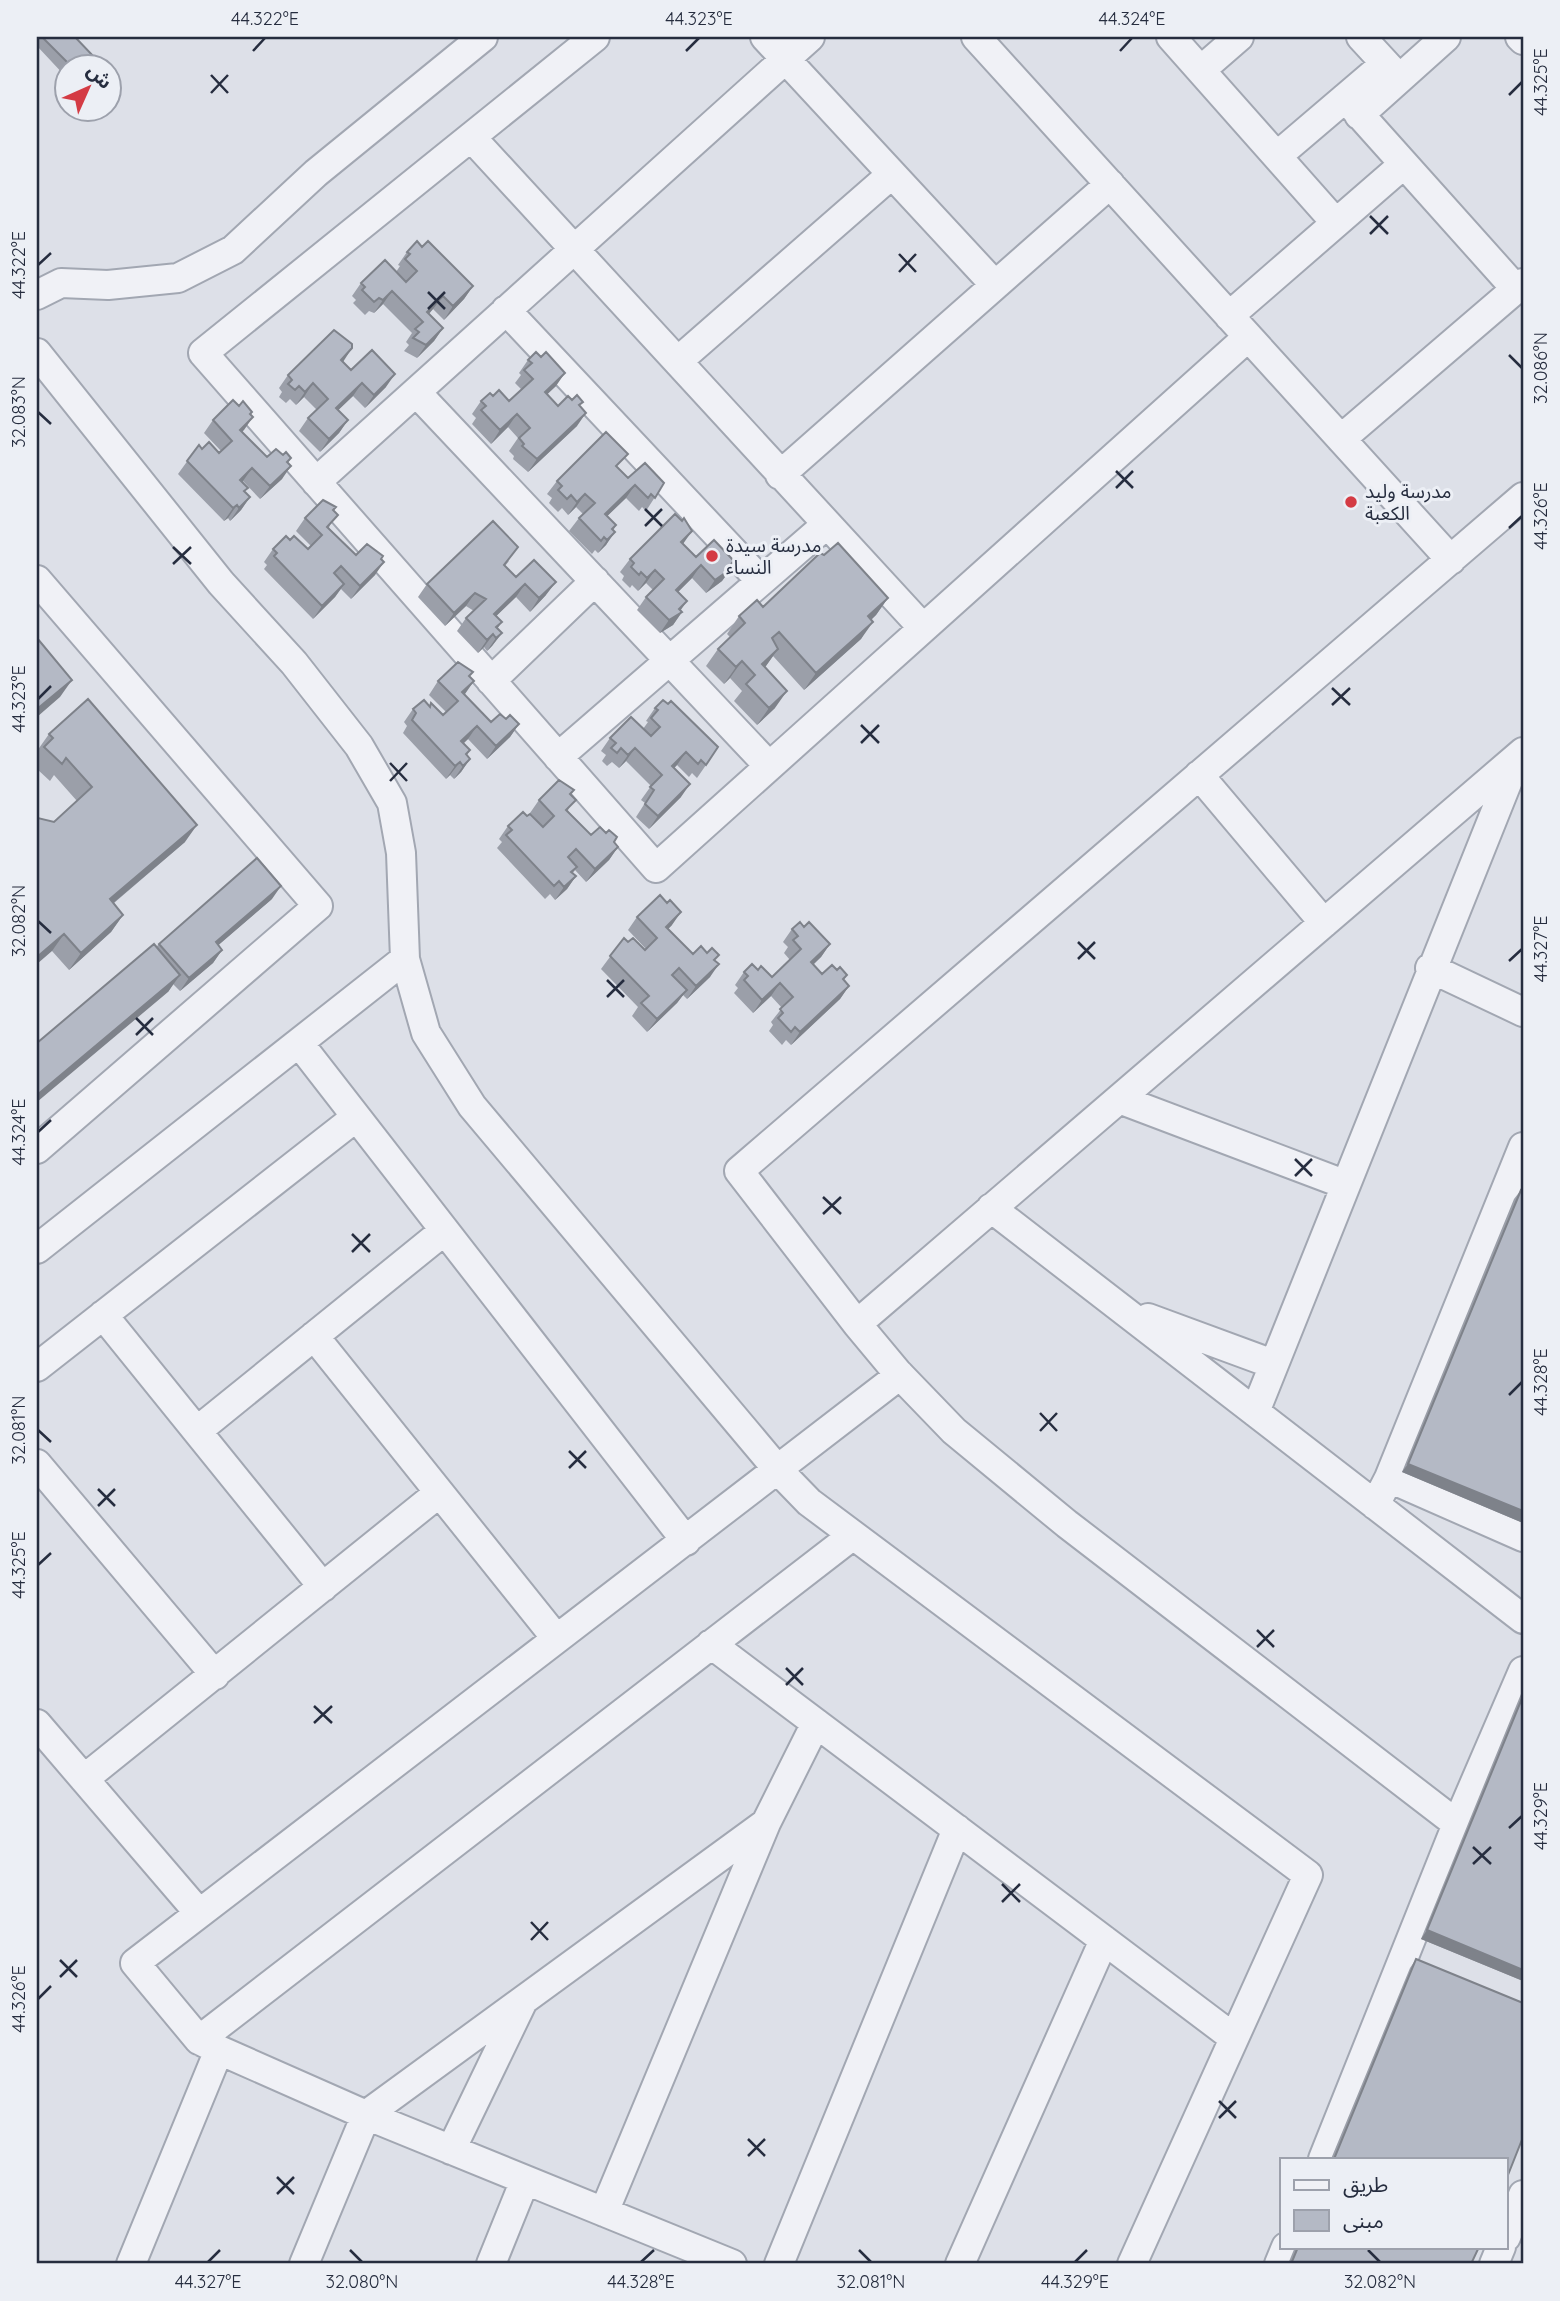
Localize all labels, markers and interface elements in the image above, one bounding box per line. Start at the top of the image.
text: 44.322°E [231,7,299,30]
text: 44.323°E [665,7,733,30]
text: 44.324°E [1098,7,1166,30]
text: 44.325°E [1529,48,1552,116]
north arrow [52,52,122,122]
text: ش [82,58,118,94]
text: 44.322°E [7,231,30,299]
text: 32.086°N [1529,332,1552,404]
text: 32.083°N [7,376,30,448]
place label: مدرسة وليد الكعبة [1365,479,1451,525]
text: 44.326°E [1529,482,1552,550]
marker: مدرسة وليد الكعبة [1343,494,1359,510]
place label: مدرسة سيدة النساء [726,533,822,579]
marker: مدرسة سيدة النساء [704,548,720,564]
text: 44.323°E [7,665,30,733]
text: 32.082°N [7,885,30,957]
text: 44.327°E [1529,916,1552,982]
text: 44.324°E [7,1098,30,1166]
text: 44.328°E [1529,1348,1552,1416]
text: 32.081°N [7,1396,30,1464]
text: 44.325°E [7,1531,30,1599]
text: 44.329°E [1529,1782,1552,1850]
text: 44.326°E [7,1965,30,2033]
legend [1280,2158,1508,2248]
text: طريق [1343,2171,1388,2198]
text: مبنى [1343,2207,1384,2233]
text: 44.327°E [175,2270,241,2293]
text: 32.080°N [326,2270,398,2293]
text: 44.328°E [607,2270,675,2293]
text: 32.081°N [837,2270,905,2293]
text: 44.329°E [1041,2270,1109,2293]
text: 32.082°N [1344,2270,1416,2293]

